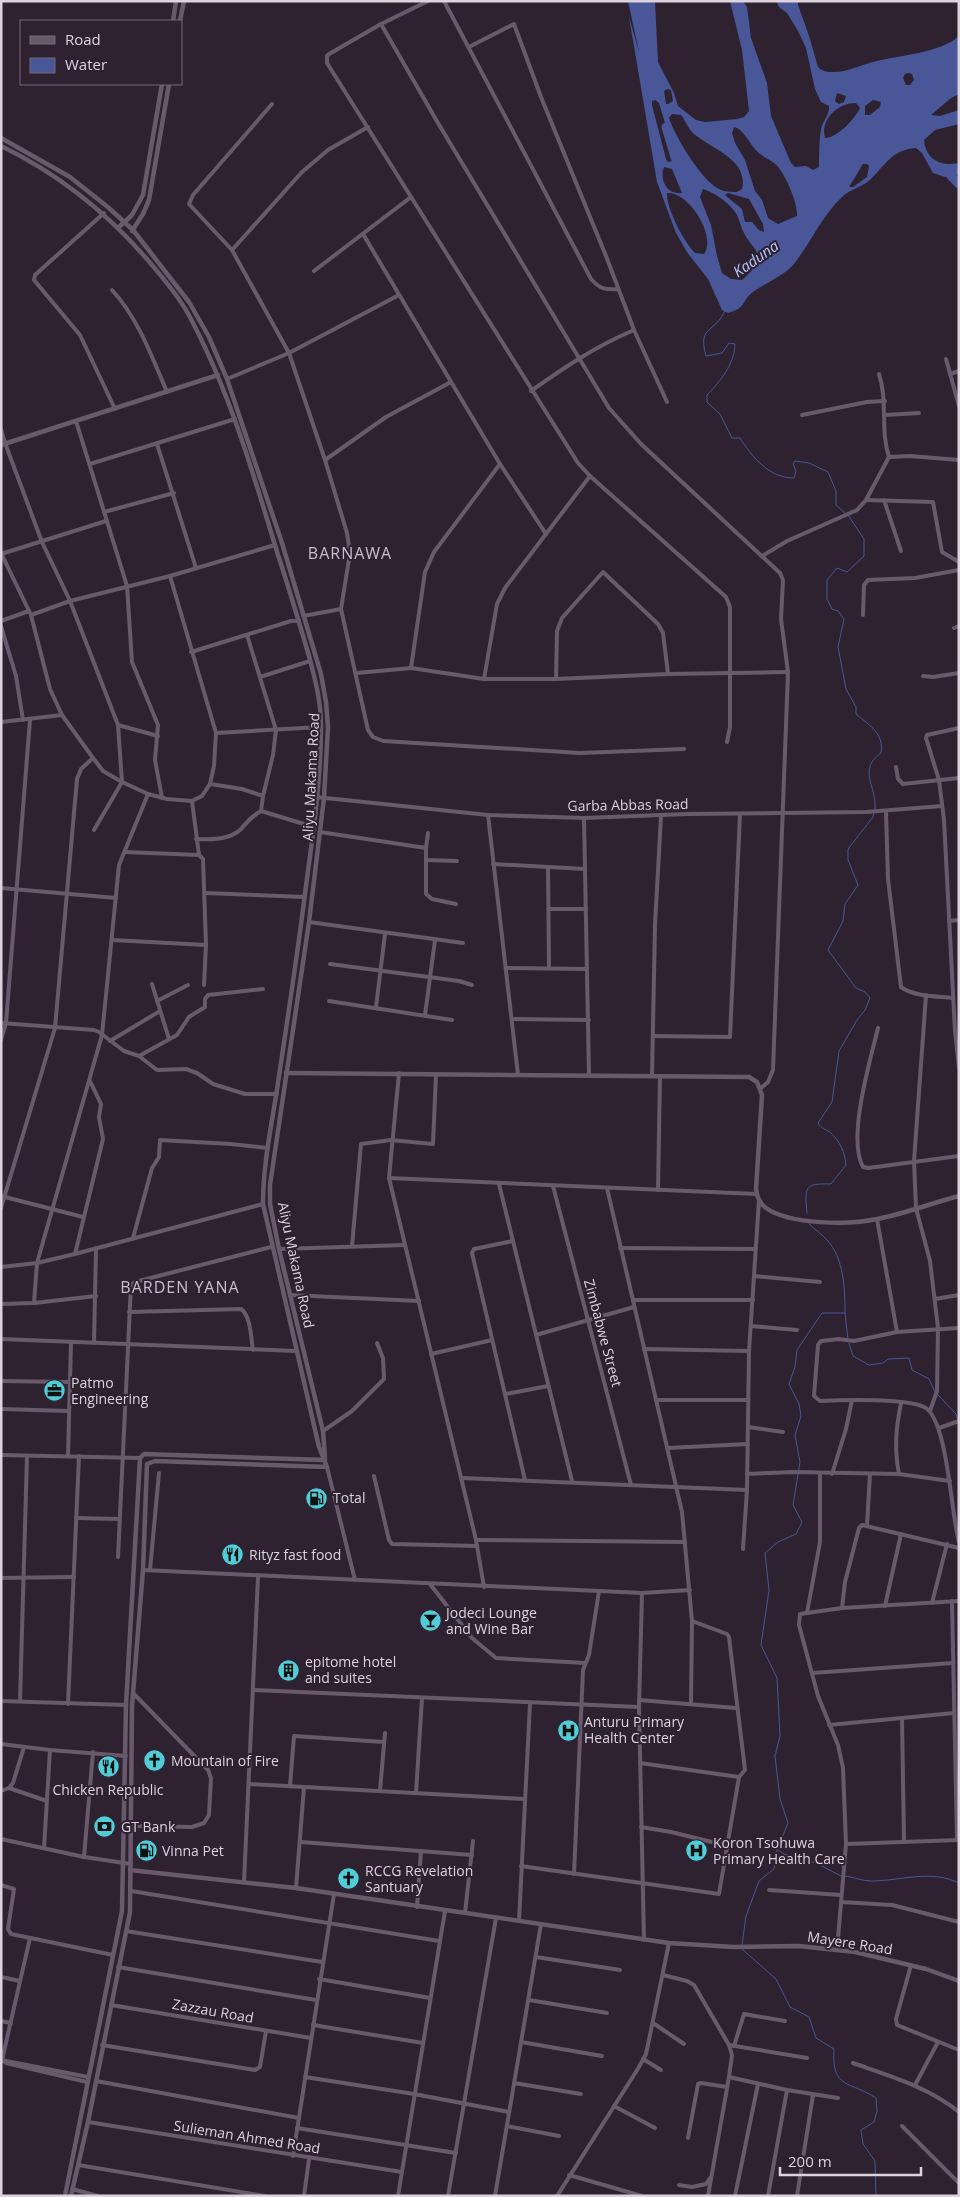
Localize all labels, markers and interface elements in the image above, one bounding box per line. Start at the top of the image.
legend [20,20,182,85]
text: Road [65,29,101,49]
text: Water [65,54,107,74]
water label: Kaduna [729,235,783,281]
district label: BARNAWA [308,542,392,564]
street label: Aliyu Makama Road [298,712,323,842]
street label: Garba Abbas Road [567,794,689,815]
street label: Aliyu Makama Road [274,1200,319,1330]
district label: BARDEN YANA [120,1276,240,1298]
street label: Zimbabwe Street [580,1277,627,1389]
place label: Patmo Engineering [71,1373,149,1408]
office icon: Patmo Engineering [43,1379,67,1403]
fuel station icon: Total [305,1486,329,1510]
place label: Total [333,1488,365,1507]
restaurant icon: Rityz fast food [221,1543,245,1567]
place label: Rityz fast food [249,1545,341,1564]
place label: Jodeci Lounge and Wine Bar [444,1603,537,1638]
bar icon: Jodeci Lounge and Wine Bar [418,1609,442,1633]
place label: epitome hotel and suites [305,1652,396,1687]
building icon: epitome hotel and suites [277,1658,301,1682]
place label: Anturu Primary Health Center [584,1712,685,1747]
hospital icon: Anturu Primary Health Center [556,1718,580,1742]
church icon: Mountain of Fire [143,1749,167,1773]
place label: Mountain of Fire [171,1751,279,1770]
restaurant icon: Chicken Republic [96,1755,120,1779]
place label: Chicken Republic [52,1780,164,1799]
bank icon: GT Bank [93,1815,117,1839]
place label: GT Bank [121,1817,176,1836]
place label: Koron Tsohuwa Primary Health Care [713,1833,845,1868]
fuel station icon: Vinna Pet [134,1839,158,1863]
hospital icon: Koron Tsohuwa Primary Health Care [685,1839,709,1863]
place label: Vinna Pet [162,1841,224,1860]
place label: RCCG Revelation Santuary [365,1861,473,1896]
church icon: RCCG Revelation Santuary [337,1867,361,1891]
street label: Mayere Road [806,1926,894,1959]
street label: Zazzau Road [171,1994,255,2027]
street label: Sulieman Ahmed Road [172,2116,322,2157]
scale bar [780,2144,921,2176]
text: 200 m [788,2151,832,2171]

